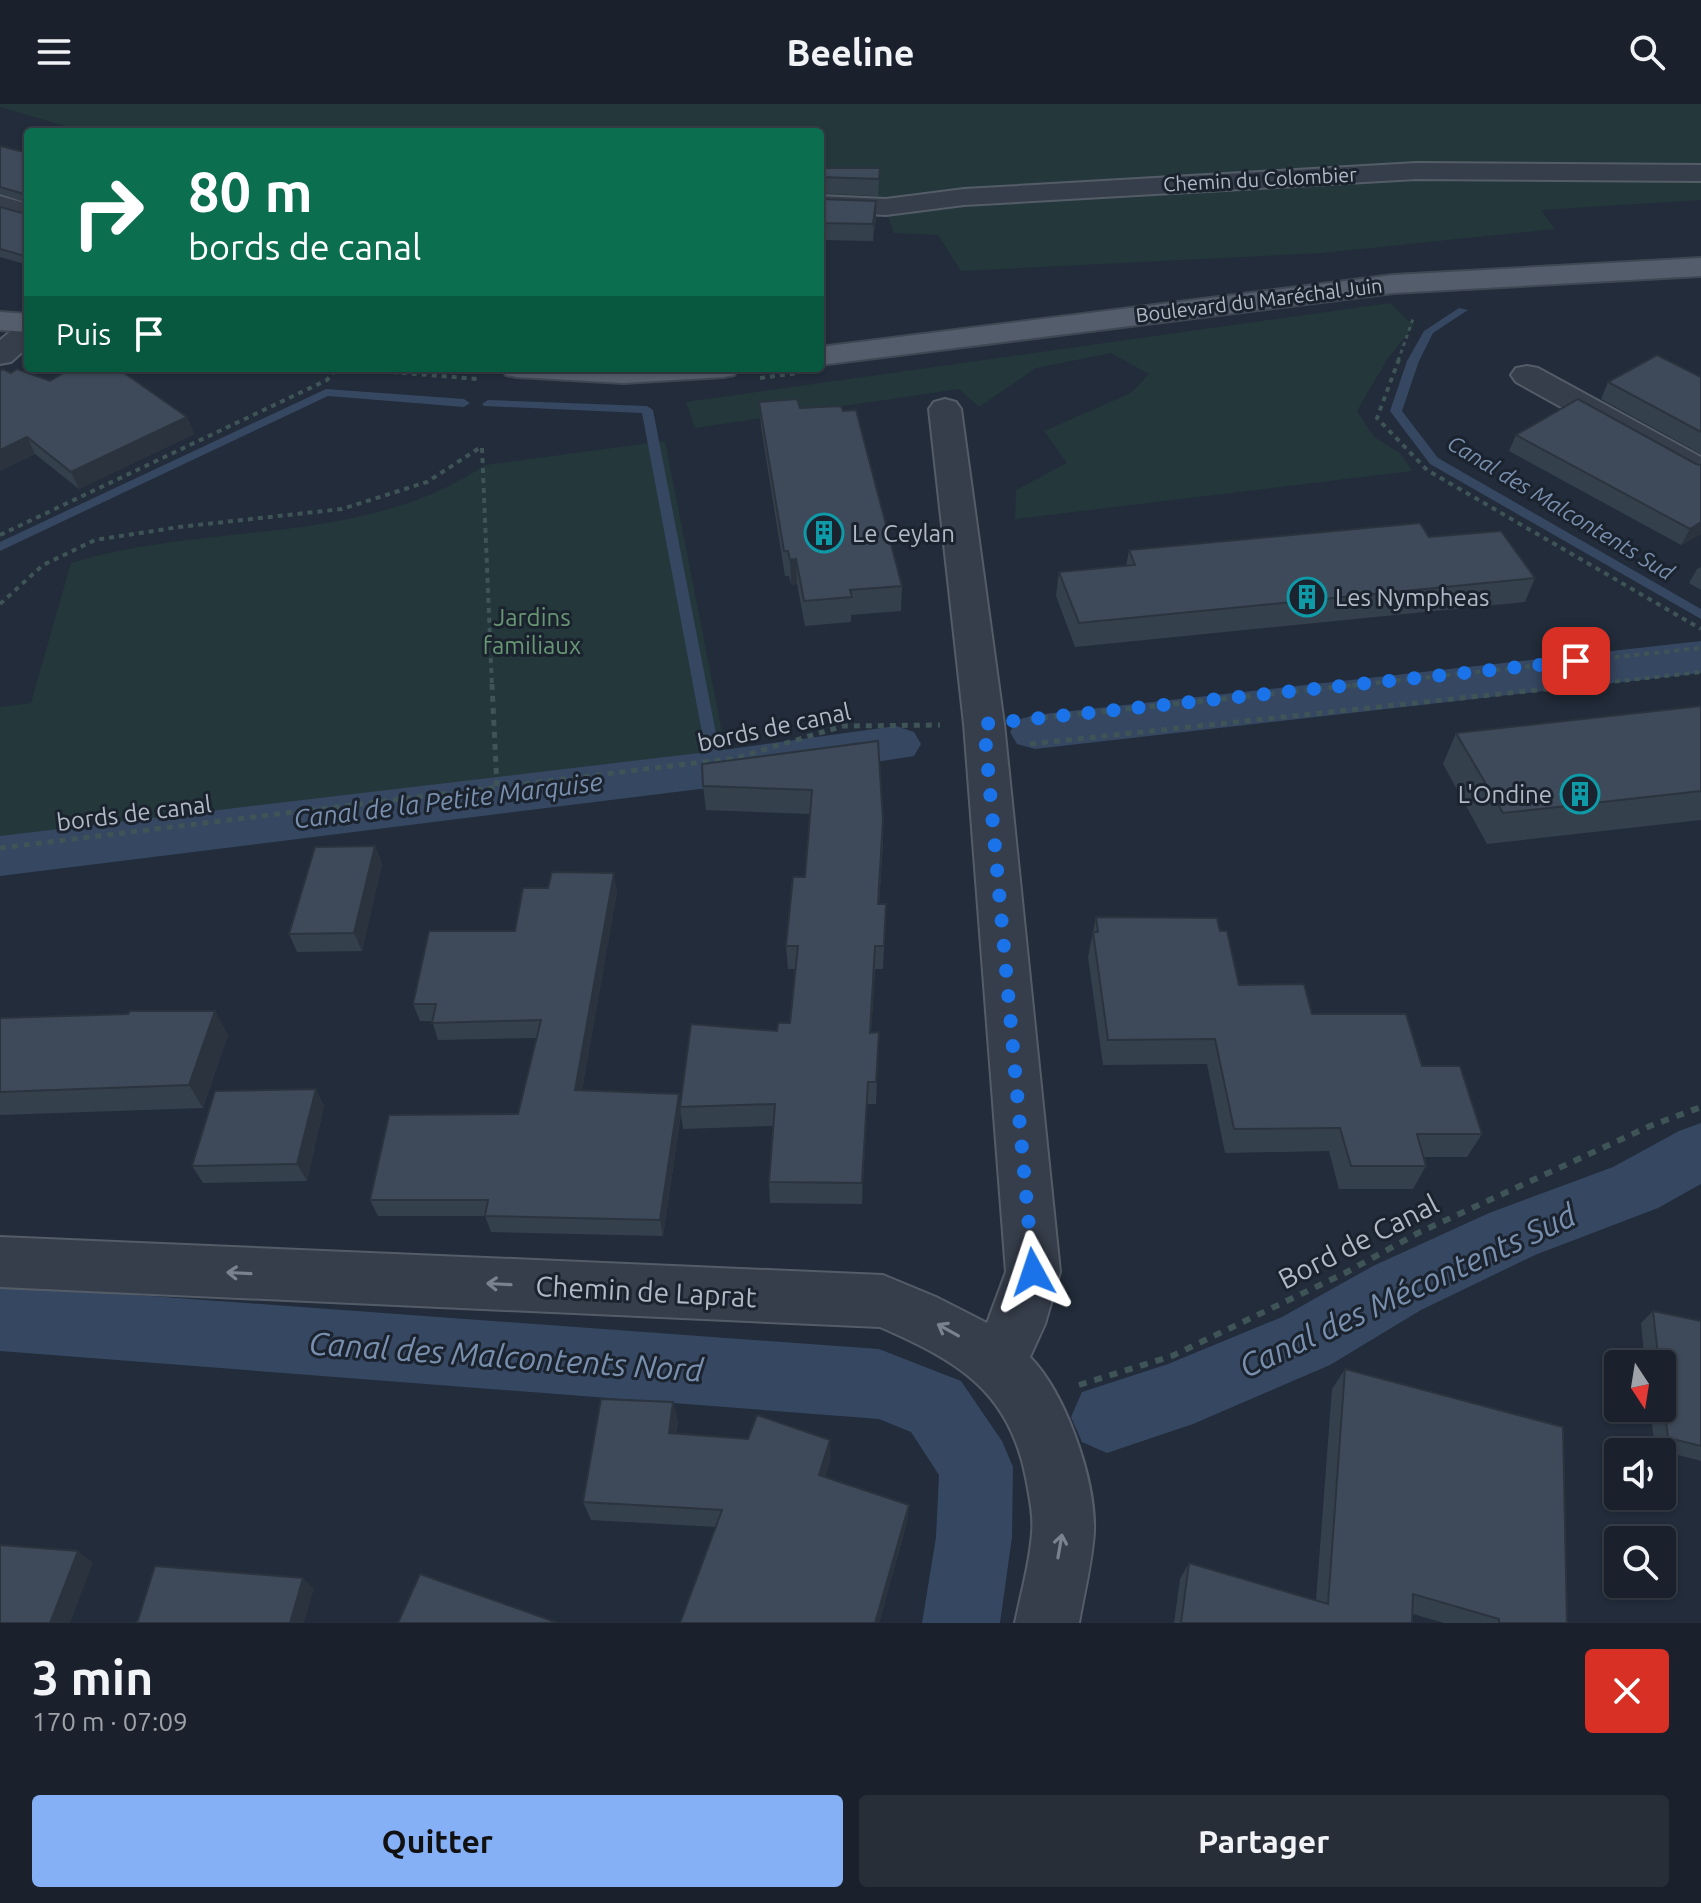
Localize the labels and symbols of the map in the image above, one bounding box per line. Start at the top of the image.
street label: Chemin du Colombier [1163,162,1358,196]
street label: Boulevard du Maréchal Juin [1134,273,1384,327]
water label: Canal des Malcontents Sud [1443,430,1679,585]
building icon: Le Ceylan [803,512,845,554]
place label: Le Ceylan [852,520,955,547]
building icon: Les Nympheas [1286,576,1328,618]
place label: Les Nympheas [1335,584,1490,611]
park label: Jardins familiaux [483,604,581,659]
pin [1542,627,1610,695]
street label: bords de canal [695,698,853,756]
water label: Canal de la Petite Marquise [292,767,604,833]
building icon: L'Ondine [1559,773,1601,815]
place label: L'Ondine [1458,781,1552,808]
street label: bords de canal [55,790,213,836]
street label: Bord de Canal [1273,1187,1443,1295]
water label: Canal des Mécontents Sud [1233,1196,1582,1384]
position arrow [991,1230,1075,1314]
one-way arrow [226,1265,253,1280]
street label: Chemin de Laprat [535,1270,757,1312]
one-way arrow [486,1277,513,1292]
one-way arrow [937,1322,961,1338]
water label: Canal des Malcontents Nord [308,1324,706,1388]
north arrow [1604,1350,1676,1422]
one-way arrow [1054,1534,1069,1559]

